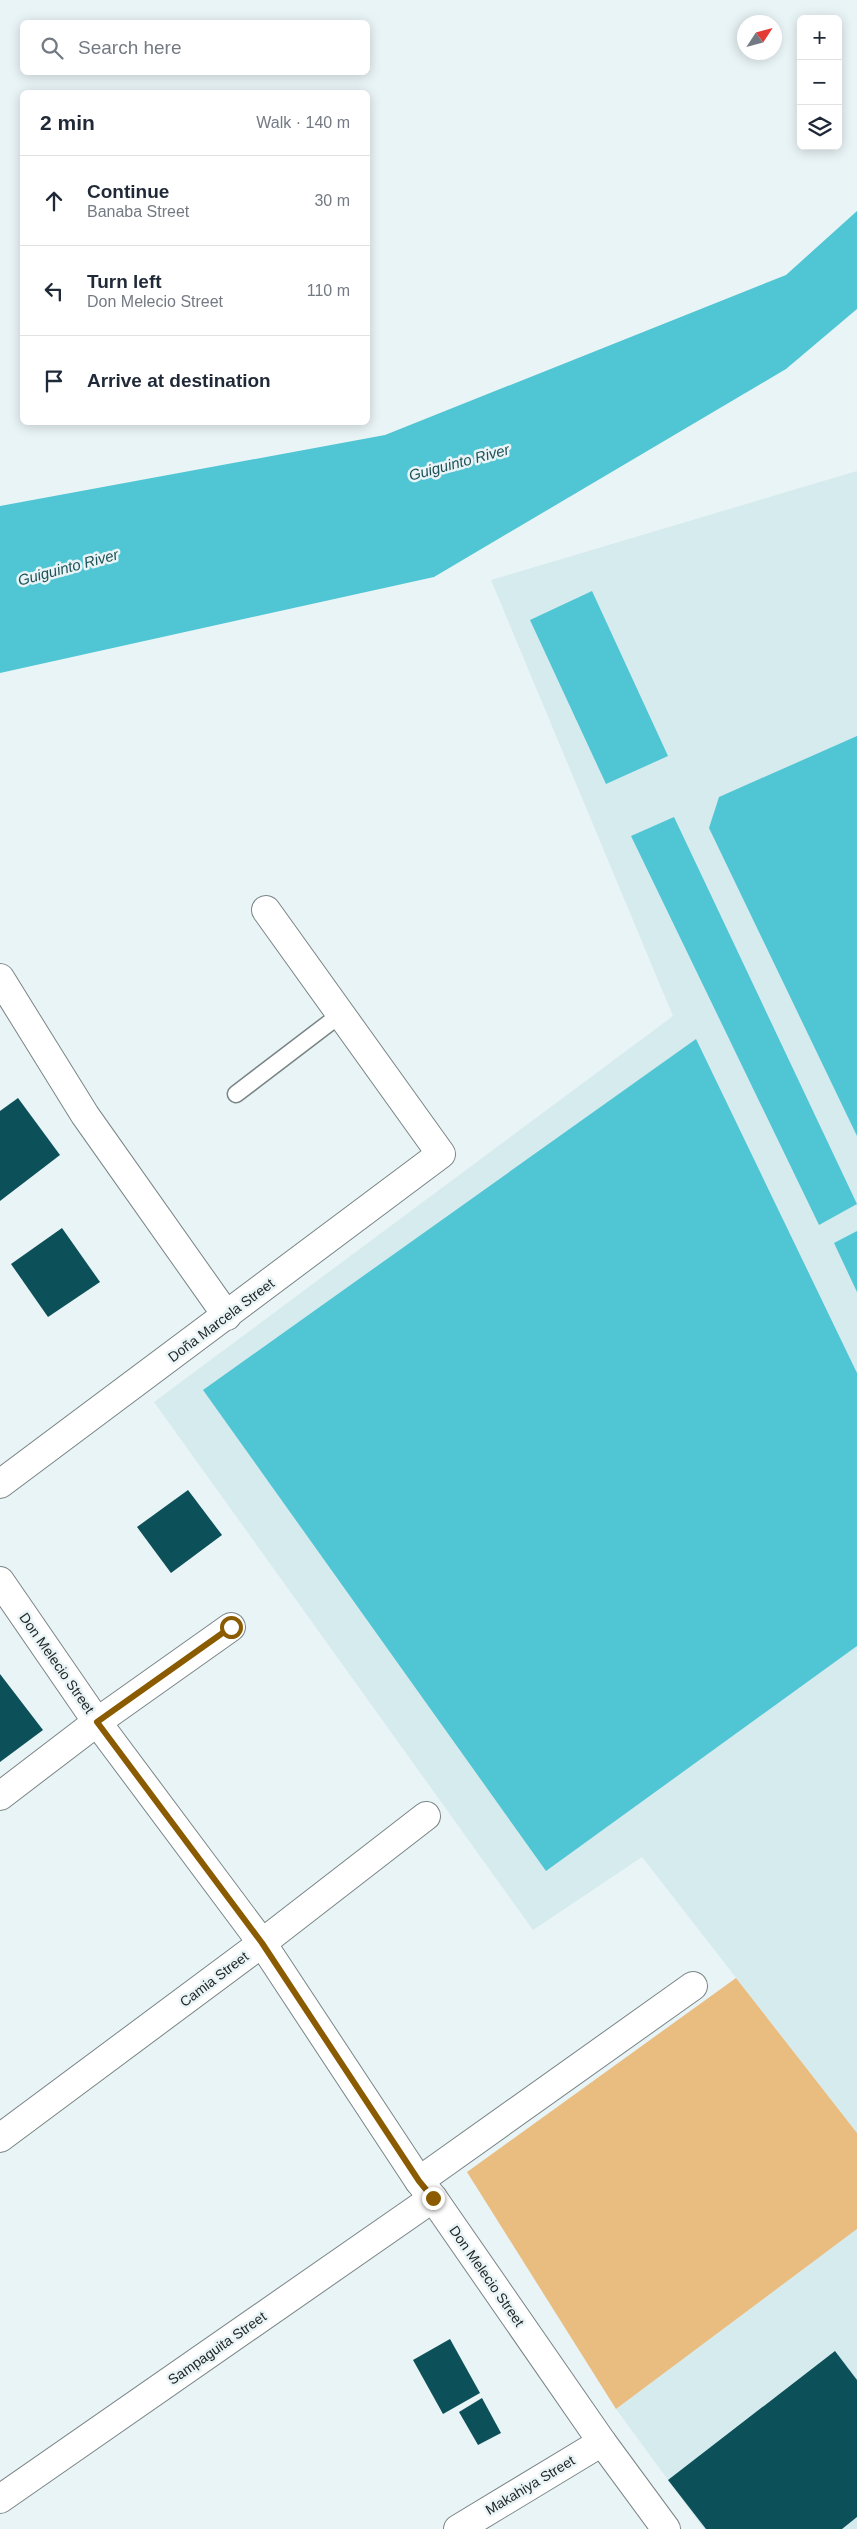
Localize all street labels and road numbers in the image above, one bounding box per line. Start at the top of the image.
street label: Doña Marcela Street [165,1275,277,1365]
street label: Don Melecio Street [16,1610,98,1716]
street label: Camia Street [177,1948,252,2010]
street label: Don Melecio Street [446,2223,528,2329]
street label: Sampaguita Street [165,2308,269,2388]
street label: Makahiya Street [483,2452,578,2518]

